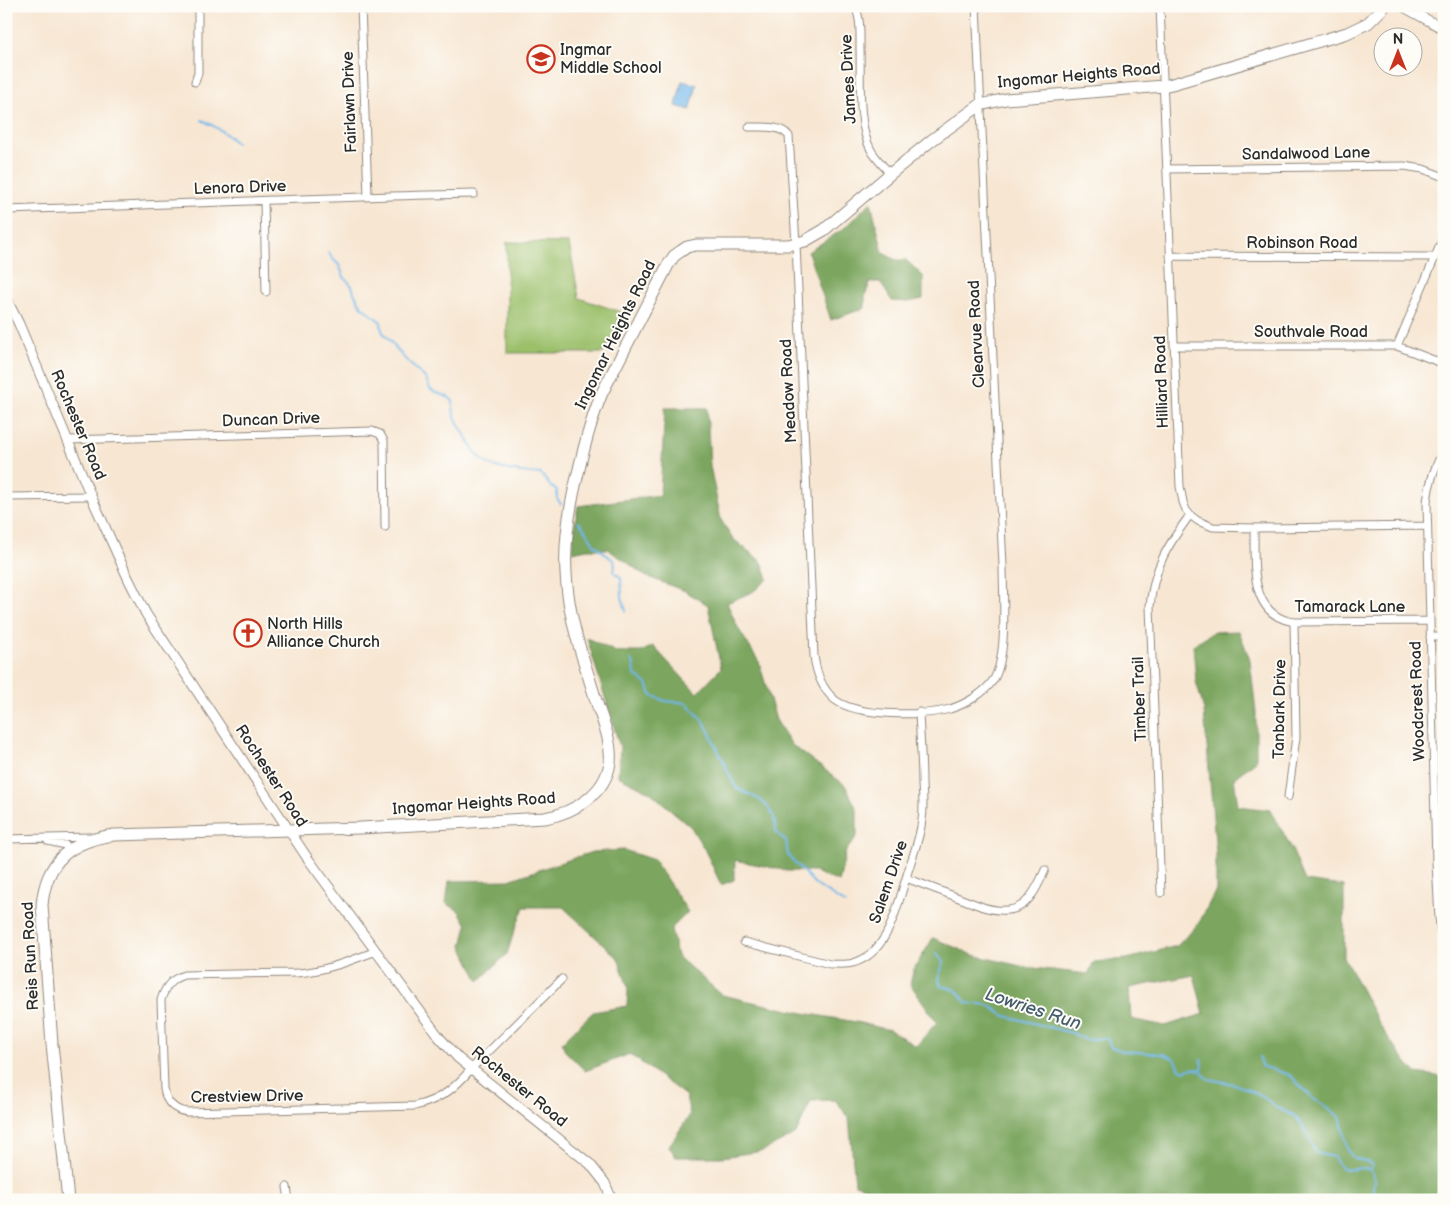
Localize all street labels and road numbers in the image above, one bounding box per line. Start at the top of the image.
street label: James Drive [837,33,861,124]
street label: Fairlawn Drive [339,50,361,153]
street label: Ingomar Heights Road [997,59,1161,93]
street label: Sandalwood Lane [1242,143,1371,165]
street label: Lenora Drive [193,177,287,199]
street label: Robinson Road [1246,234,1358,253]
street label: Ingomar Heights Road [572,257,660,413]
street label: Clearvue Road [965,279,989,389]
street label: Southvale Road [1254,323,1368,342]
street label: Hilliard Road [1151,335,1173,429]
street label: Meadow Road [777,338,801,444]
street label: Rochester Road [46,367,110,483]
street label: Duncan Drive [222,409,321,431]
street label: Tamarack Lane [1295,598,1406,617]
street label: Woodcrest Road [1406,641,1430,761]
street label: Timber Trail [1129,656,1151,742]
street label: Tanbark Drive [1270,658,1290,759]
street label: Rochester Road [231,721,311,831]
street label: Ingomar Heights Road [392,789,556,819]
street label: Salem Drive [866,837,912,926]
street label: Reis Run Road [19,901,43,1011]
street label: Rochester Road [467,1043,571,1131]
street label: Crestview Drive [190,1087,304,1107]

